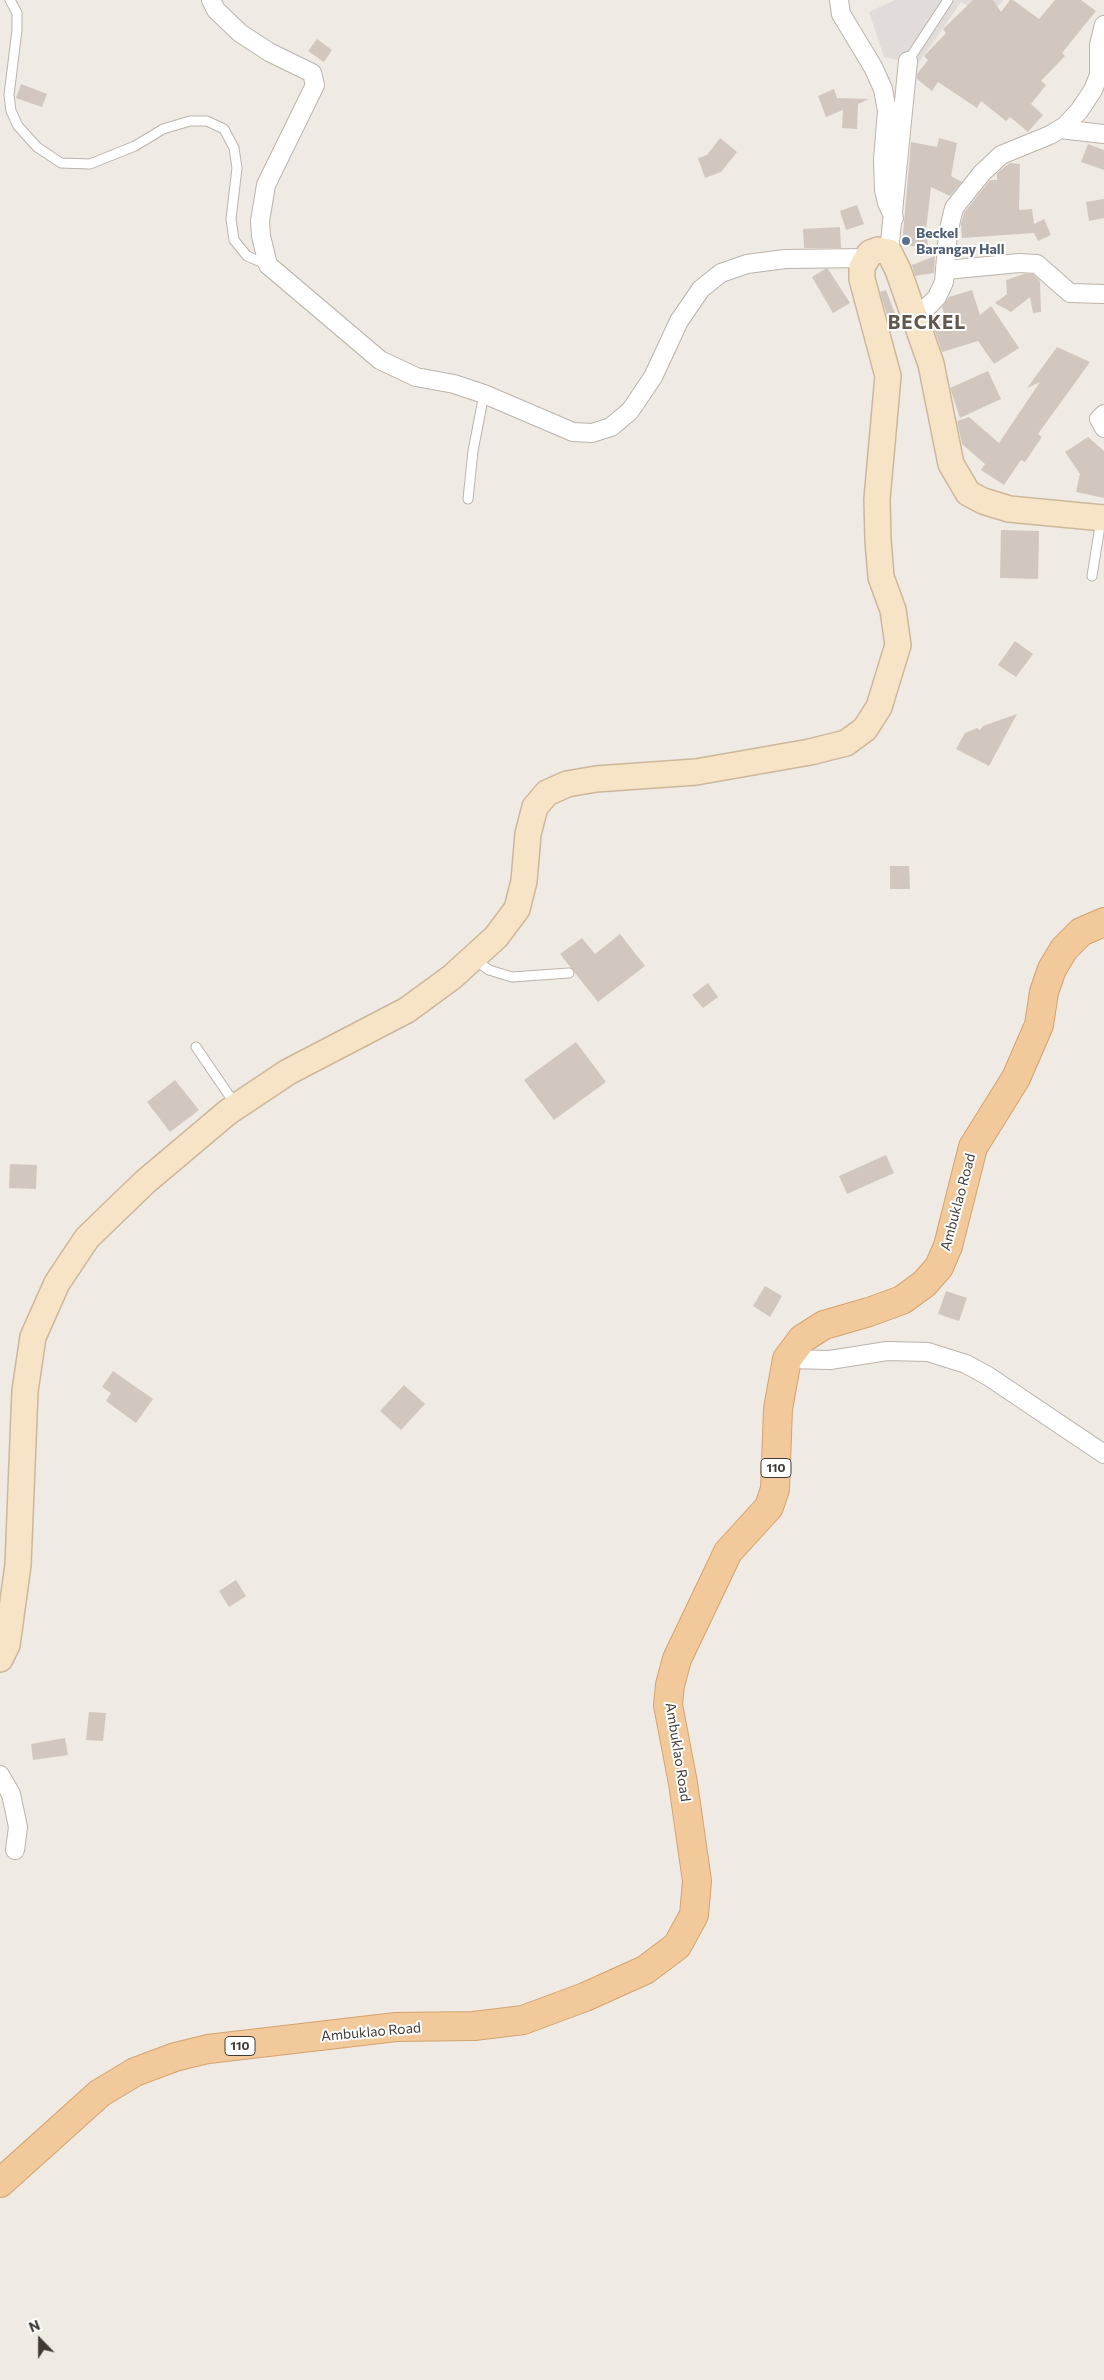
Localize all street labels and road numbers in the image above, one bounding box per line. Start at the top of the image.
street label: Ambuklao Road [937,1151,979,1253]
road number: 110 [761,1459,791,1478]
street label: Ambuklao Road [662,1701,694,1803]
street label: Ambuklao Road [320,2019,422,2045]
road number: 110 [225,2036,255,2056]

